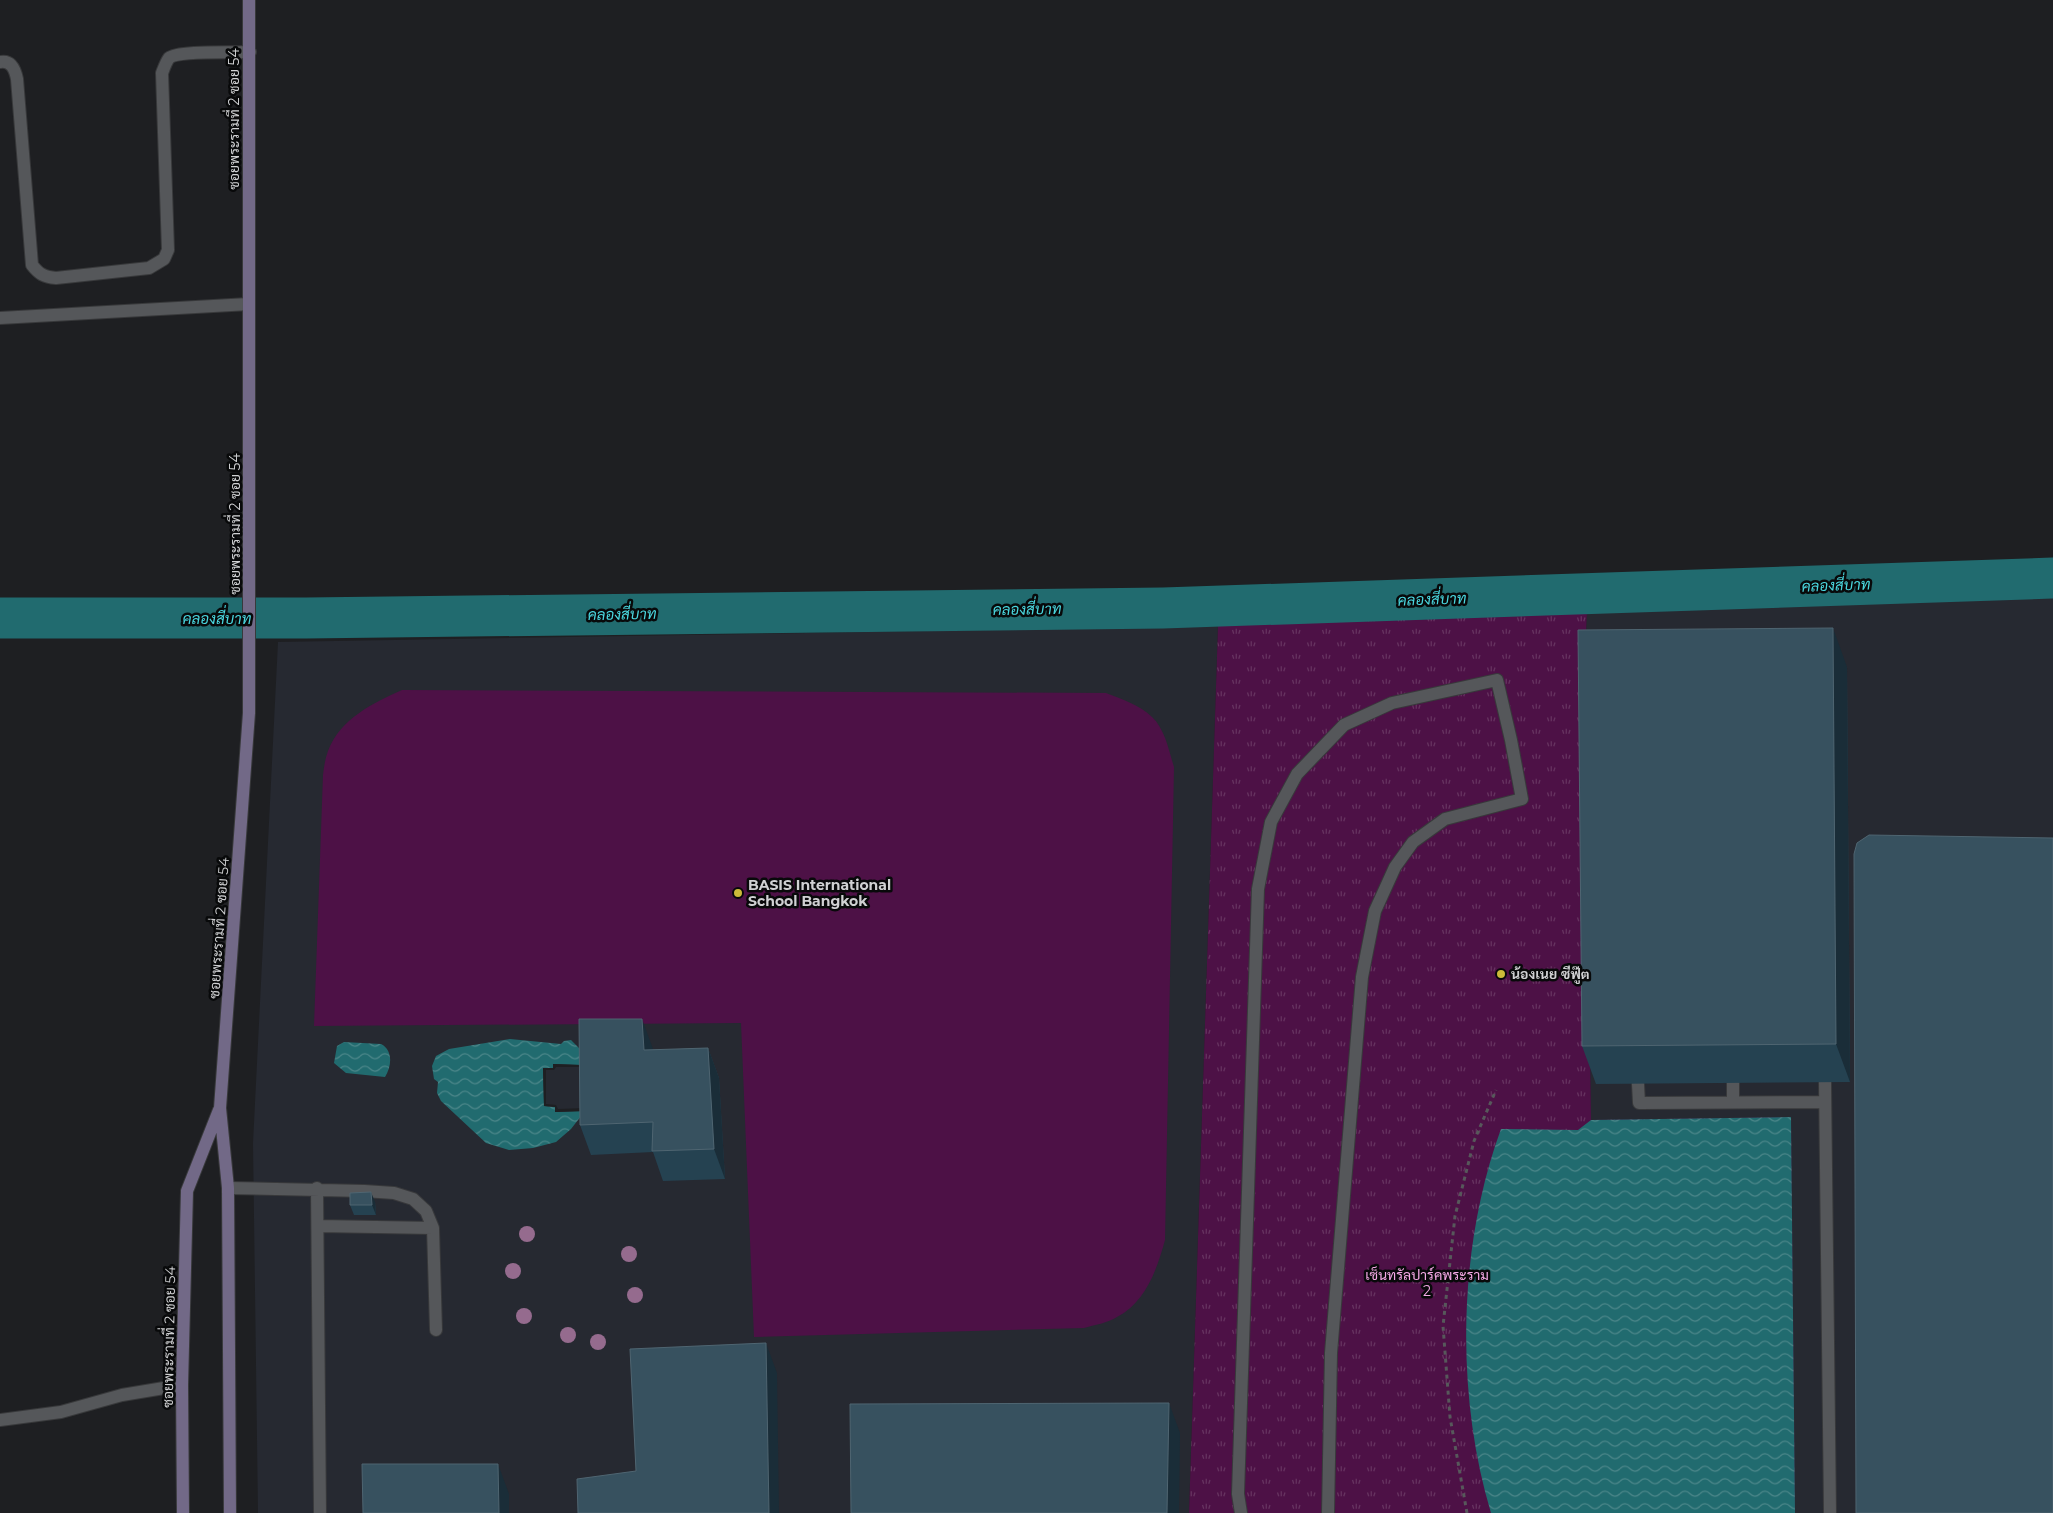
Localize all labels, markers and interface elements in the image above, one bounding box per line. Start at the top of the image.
street label: ซอยพระรามที่ 2 ซอย 54 [222,47,243,190]
street label: ซอยพระรามที่ 2 ซอย 54 [223,452,244,595]
water label: คลองสี่บาท [1801,569,1871,596]
water label: คลองสี่บาท [1397,583,1467,610]
water label: คลองสี่บาท [992,594,1062,619]
water label: คลองสี่บาท [587,599,657,624]
water label: คลองสี่บาท [183,604,252,628]
street label: ซอยพระรามที่ 2 ซอย 54 [202,856,233,999]
place label: BASIS International School Bangkok [748,876,891,910]
marker: BASIS International School Bangkok [732,887,744,899]
place label: น้องเนย ซีฟู๊ต [1511,965,1590,985]
marker: น้องเนย ซีฟู๊ต [1495,968,1507,980]
street label: ซอยพระรามที่ 2 ซอย 54 [156,1265,179,1408]
park label: เซ็นทรัลปาร์คพระราม 2 [1365,1266,1489,1300]

